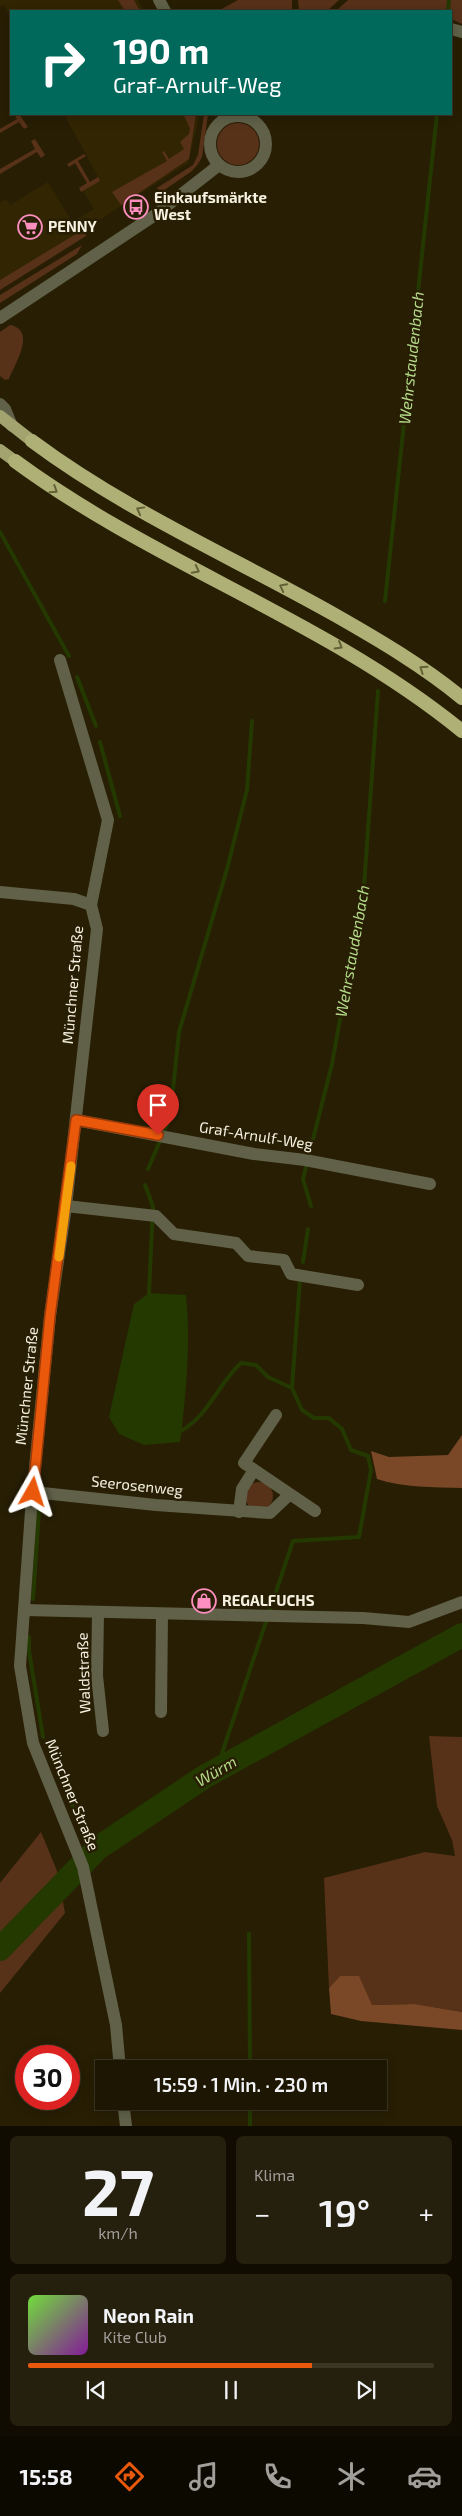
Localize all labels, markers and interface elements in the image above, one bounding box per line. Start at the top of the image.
text: 190 m [113,29,209,71]
icon: right [30,30,95,95]
text: Graf-Arnulf-Weg [113,71,281,97]
place label: Einkaufsmärkte West [154,188,267,223]
bus stop icon: Einkaufsmärkte West [123,194,149,220]
supermarket icon: PENNY [17,214,43,240]
place label: PENNY [48,217,98,235]
water label: Wehrstaudenbach [394,290,427,425]
one-way arrow [49,483,58,493]
one-way arrow [136,506,145,516]
one-way arrow [190,564,199,574]
one-way arrow [279,583,288,593]
one-way arrow [334,639,343,649]
one-way arrow [419,666,429,675]
water label: Wehrstaudenbach [331,883,372,1018]
street label: Münchner Straße [58,925,86,1045]
pin [137,1084,179,1135]
icon: arrive [144,1091,172,1119]
street label: Graf-Arnulf-Weg [198,1117,315,1153]
street label: Münchner Straße [11,1326,41,1446]
position arrow [6,1465,58,1517]
street label: Seerosenweg [90,1471,184,1499]
shop icon: REGALFUCHS [191,1588,217,1614]
place label: REGALFUCHS [222,1591,315,1609]
street label: Waldstraße [73,1632,93,1714]
street label: Münchner Straße [42,1736,104,1853]
water label: Würm [192,1751,240,1790]
speed limit sign: 30 [15,2045,80,2110]
text: 15:59 · 1 Min. · 230 m [154,2073,328,2096]
text: 27 [82,2151,154,2229]
text: Klima [254,2165,295,2184]
text: 19° [319,2189,370,2235]
text: − [254,2196,270,2230]
text: + [419,2196,434,2230]
text: km/h [98,2223,138,2242]
text: Neon Rain [103,2304,194,2327]
text: Kite Club [103,2327,167,2346]
icon: previous [82,2376,110,2404]
icon: pause [217,2376,245,2404]
icon: next [352,2376,380,2404]
icon: directions [112,2459,147,2494]
icon: music [186,2459,221,2494]
icon: phone [260,2459,295,2494]
icon: climate [334,2459,369,2494]
icon: car [407,2459,442,2494]
text: 15:58 [19,2463,73,2489]

